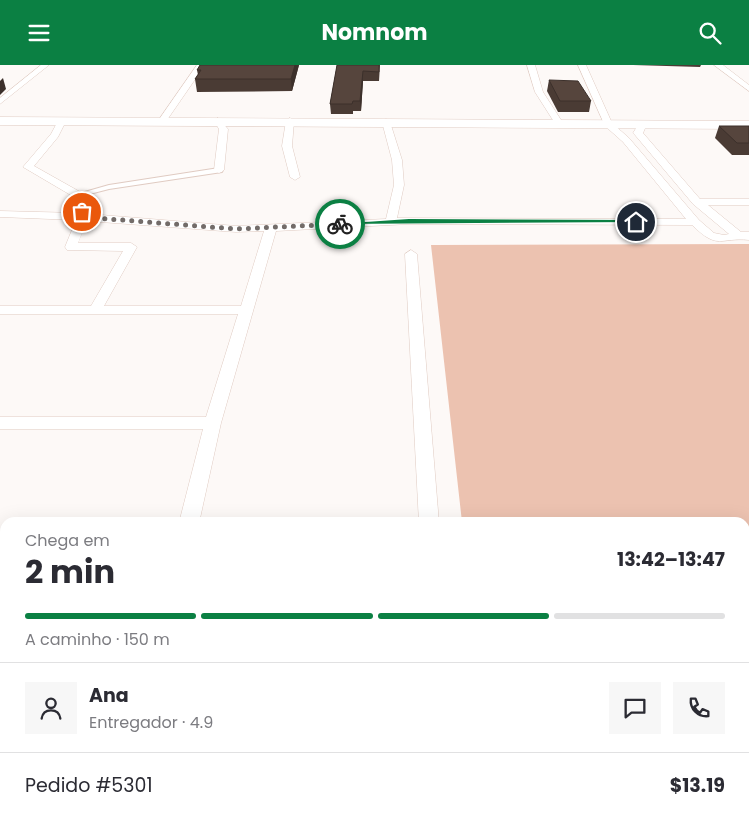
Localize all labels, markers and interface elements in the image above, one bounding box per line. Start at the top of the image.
text: Nomnom [322,17,428,48]
icon: menu [25,19,53,47]
icon: search [696,19,724,47]
pin [61,191,103,233]
icon: bag [68,198,96,226]
courier [315,199,365,249]
pin [615,201,657,243]
icon: home [622,208,650,236]
icon: bike [326,210,354,238]
text: Chega em [25,529,110,552]
text: 13:42–13:47 [617,546,725,573]
text: 2 min [25,549,115,594]
text: A caminho · 150 m [25,628,170,651]
button: person [25,682,77,734]
text: Ana [89,682,129,709]
button: chat [609,682,661,734]
button: phone [673,682,725,734]
text: Entregador · 4.9 [89,711,213,734]
text: Pedido #5301 [25,772,152,799]
text: $13.19 [670,772,725,799]

